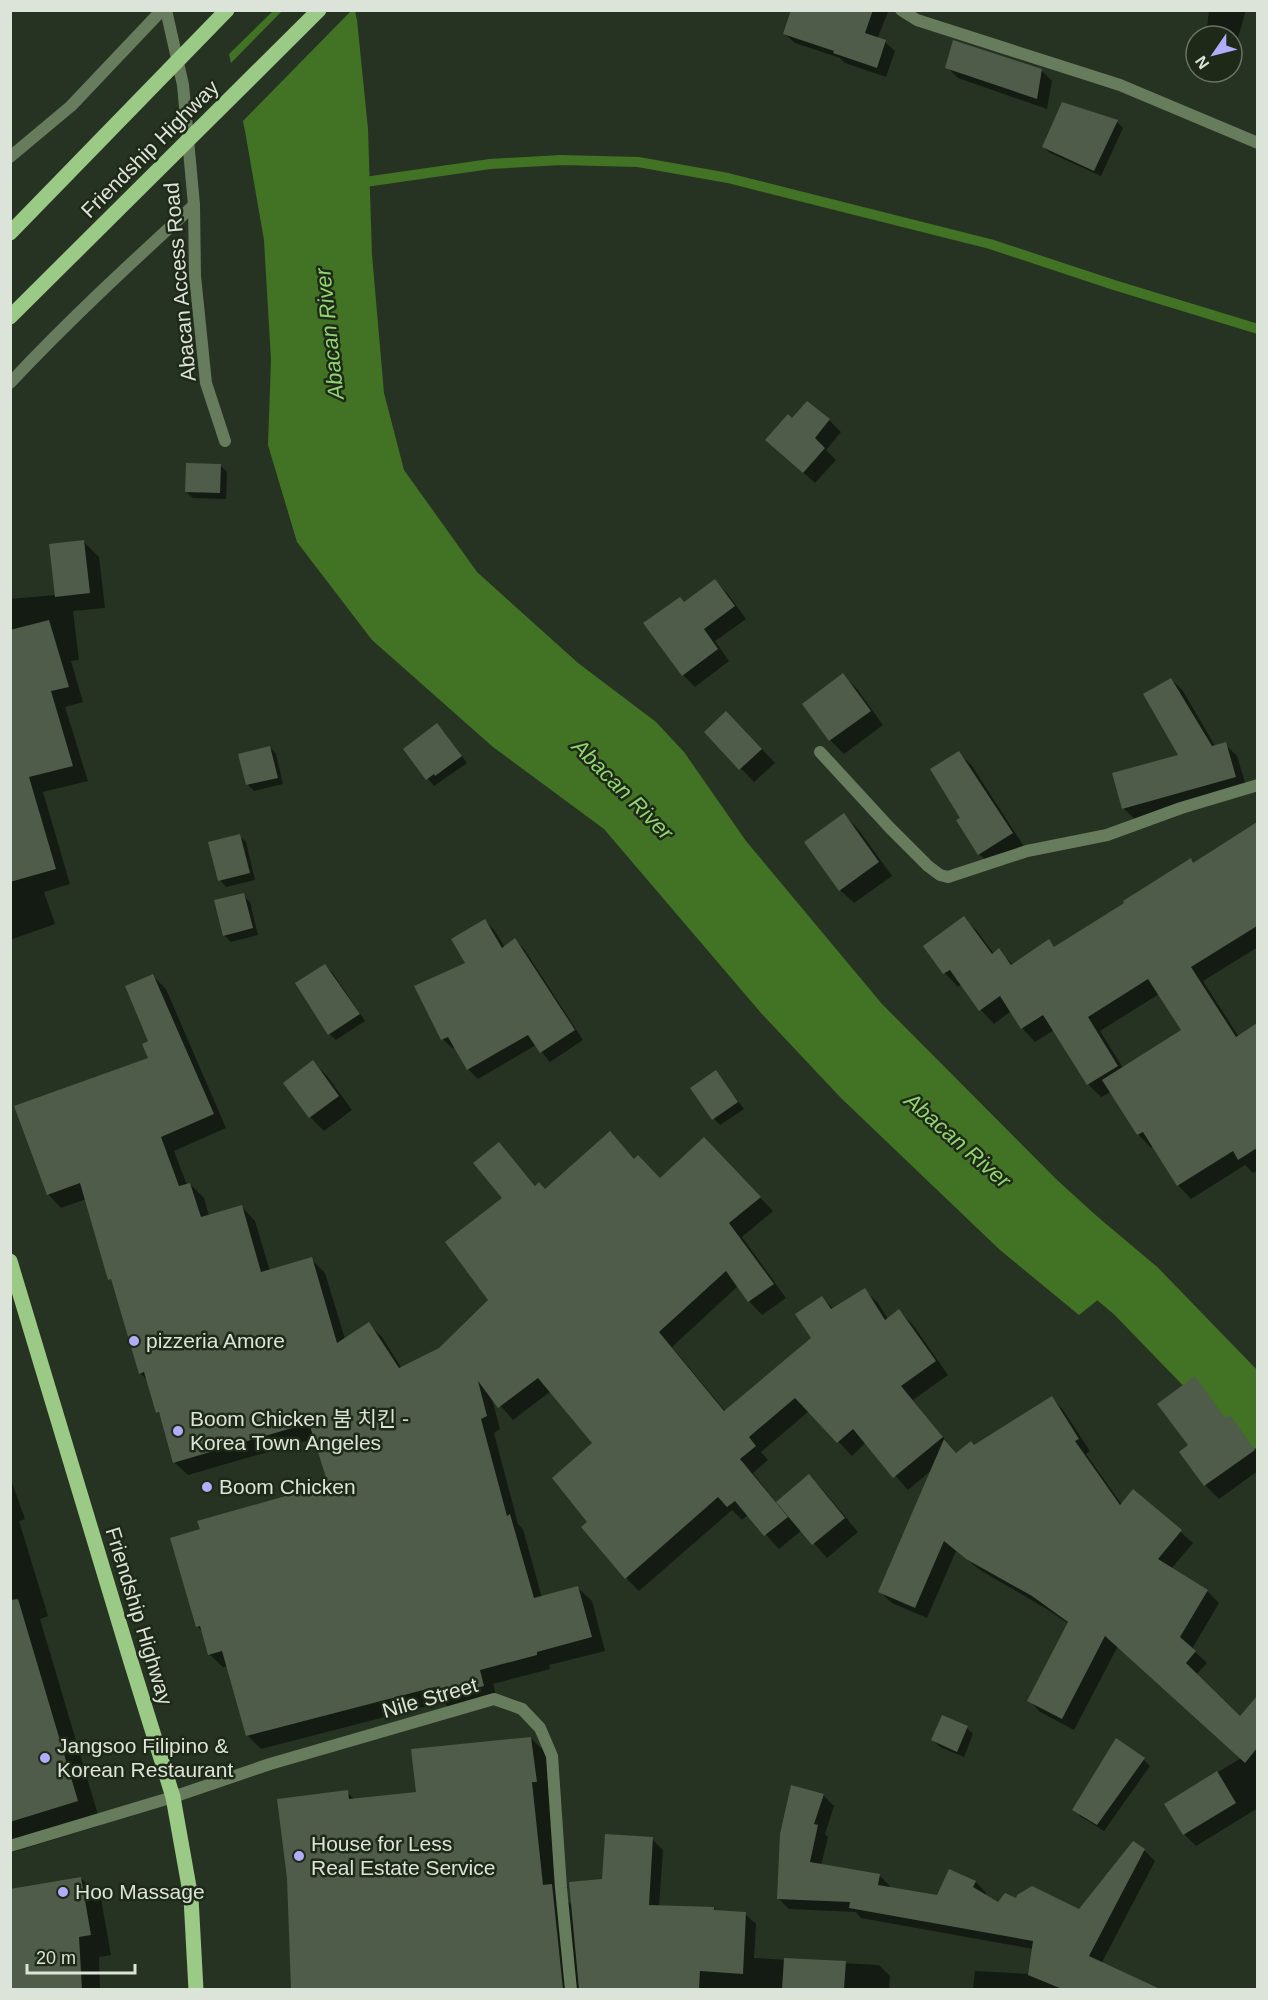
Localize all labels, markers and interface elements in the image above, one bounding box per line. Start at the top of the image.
north arrow [1184,24,1244,84]
text: N [1192,53,1212,72]
street label: Friendship Highway [76,75,223,222]
street label: Abacan Access Road [159,182,200,382]
water label: Abacan River [310,265,349,403]
water label: Abacan River [566,732,679,846]
water label: Abacan River [898,1086,1017,1194]
place label: pizzeria Amore [146,1329,285,1352]
marker: pizzeria Amore [127,1334,141,1348]
place label: Boom Chicken 붐 치킨 - Korea Town Angeles [190,1407,409,1454]
marker: Boom Chicken 붐 치킨 - Korea Town Angeles [171,1424,185,1438]
place label: Boom Chicken [219,1475,356,1498]
marker: Boom Chicken [200,1480,214,1494]
street label: Friendship Highway [102,1524,178,1708]
street label: Nile Street [380,1673,480,1722]
place label: Jangsoo Filipino & Korean Restaurant [57,1734,233,1781]
marker: Jangsoo Filipino & Korean Restaurant [38,1751,52,1765]
place label: House for Less Real Estate Service [311,1832,495,1879]
marker: House for Less Real Estate Service [292,1849,306,1863]
place label: Hoo Massage [75,1880,205,1903]
marker: Hoo Massage [56,1885,70,1899]
scale bar [27,1937,135,1975]
text: 20 m [36,1948,76,1968]

